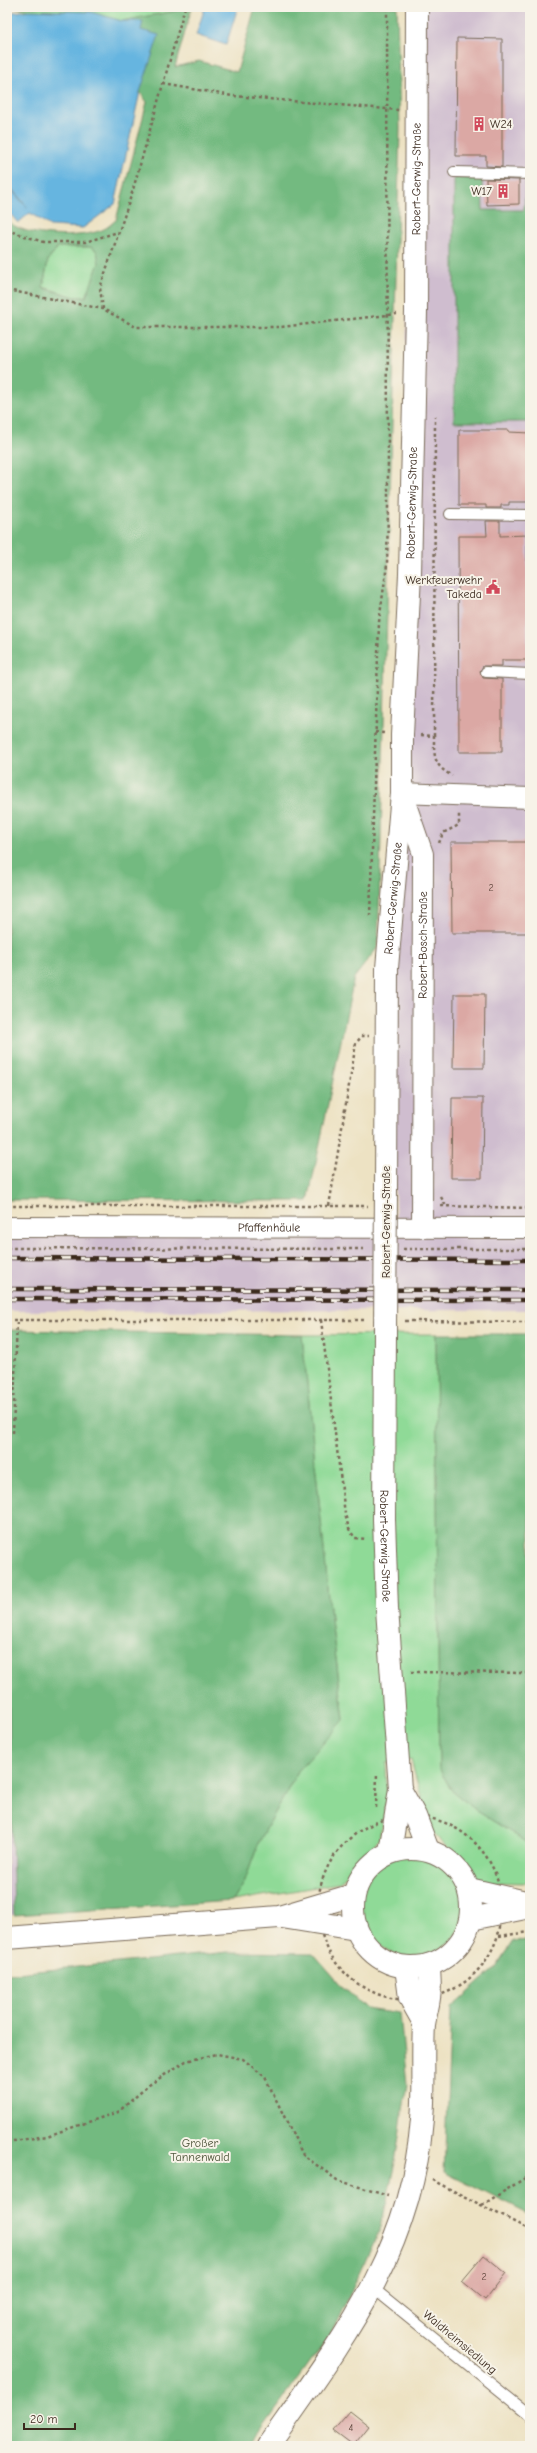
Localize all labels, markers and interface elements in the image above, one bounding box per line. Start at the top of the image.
building icon: W24 [471,116,487,132]
place label: W24 [490,117,513,131]
street label: Robert-Gerwig-Straße [409,123,424,235]
building icon: W17 [495,183,511,199]
place label: W17 [471,184,492,198]
street label: Robert-Gerwig-Straße [403,446,420,559]
place label: Werkfeuerwehr Takeda [406,573,482,601]
public building icon: Werkfeuerwehr Takeda [485,579,501,595]
street label: Robert-Gerwig-Straße [381,842,405,955]
house number: 2 [488,882,494,894]
street label: Robert-Bosch-Straße [416,891,430,999]
street label: Robert-Gerwig-Straße [379,1166,393,1278]
street label: Pfaffenhäule [238,1220,300,1235]
street label: Robert-Gerwig-Straße [377,1490,394,1602]
park label: Großer Tannenwald [170,2136,230,2164]
house number: 2 [481,2271,487,2283]
street label: Waldheimsiedlung [420,2307,500,2377]
scale bar [24,2405,75,2431]
text: 20 m [30,2412,58,2426]
house number: 4 [349,2422,354,2434]

